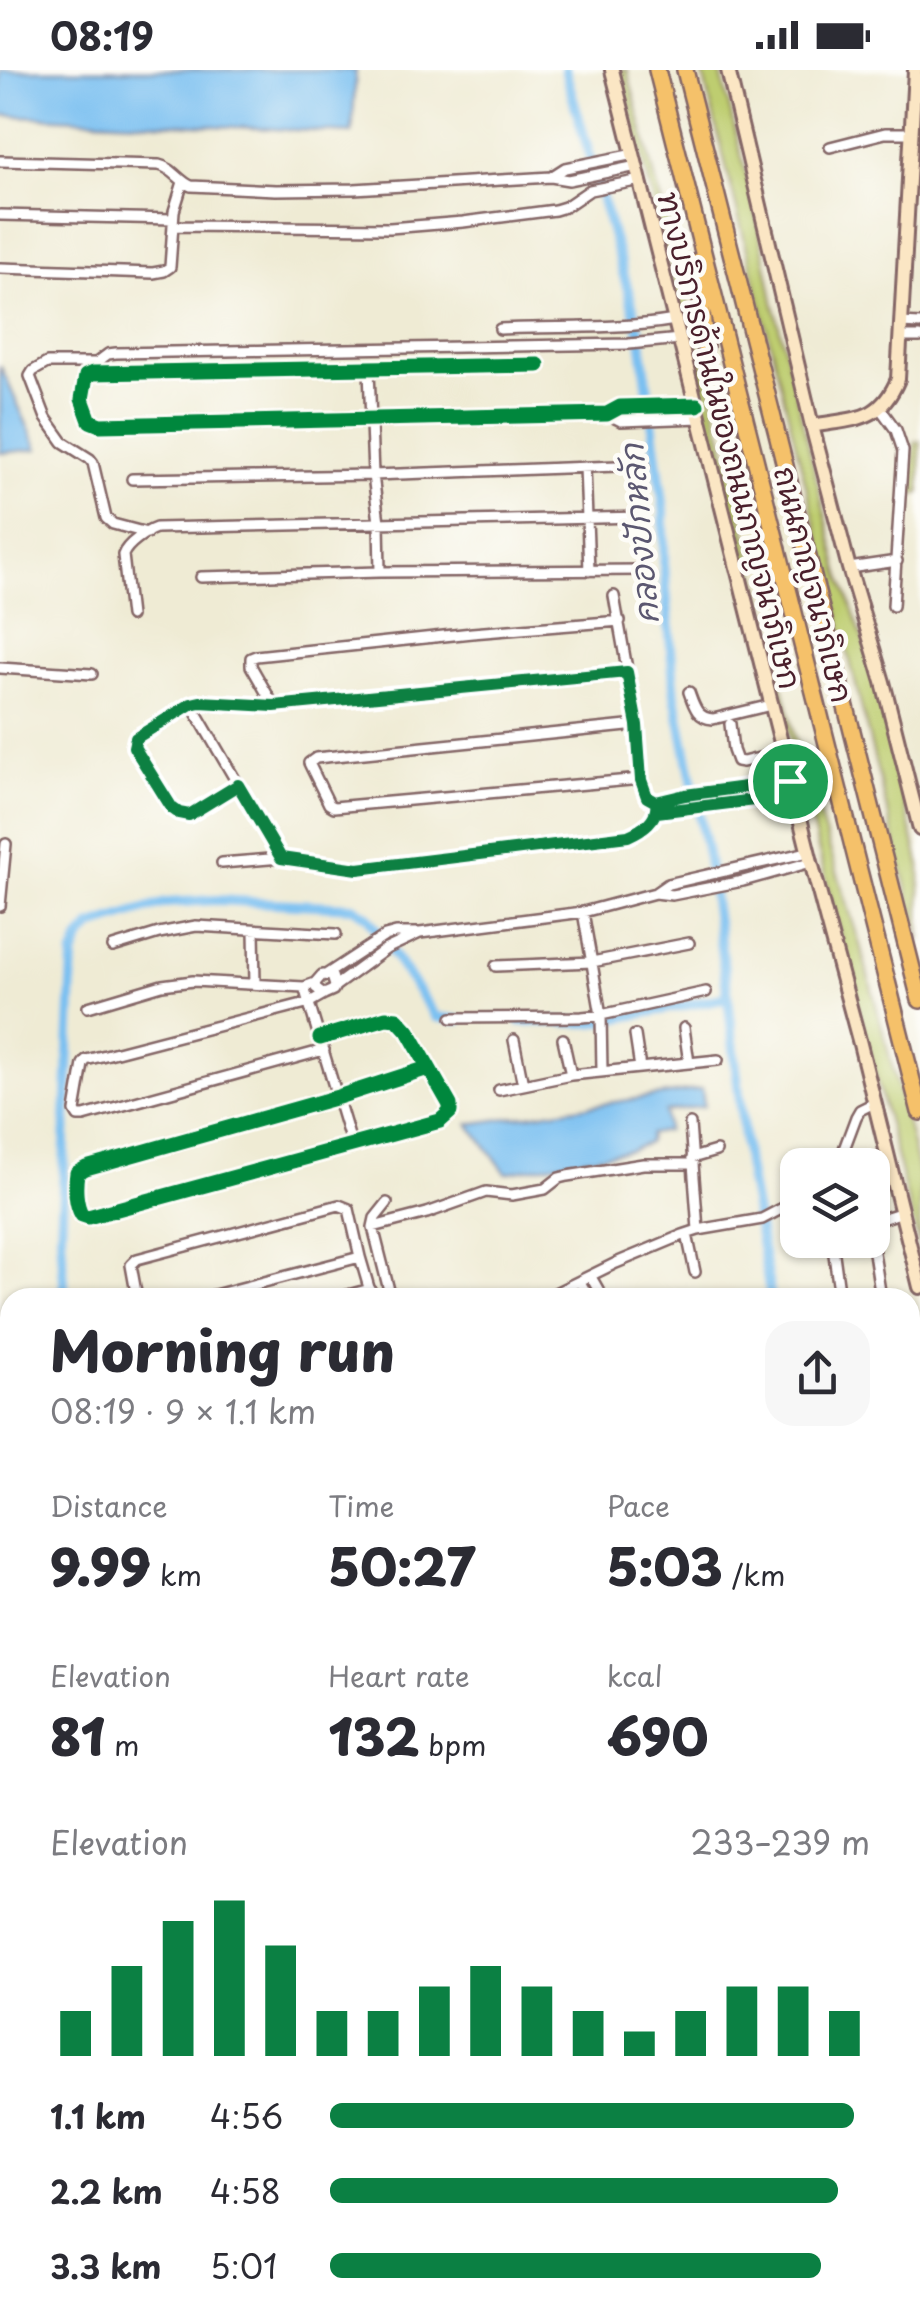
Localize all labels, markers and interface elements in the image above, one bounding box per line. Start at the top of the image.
text: 08:19 [50,7,154,64]
street label: ทางบริการด้านในของถนนกาญจนาภิเษก [647,187,815,693]
water label: คลองปักหลัก [606,441,670,626]
street label: ถนนกาญจนาภิเษก [764,461,866,707]
pin [748,739,833,824]
icon: arrive [763,754,818,809]
map controls [780,1148,890,1258]
button: layers [780,1148,890,1258]
text: Morning run [50,1308,395,1391]
button: share [765,1321,870,1426]
text: 08:19 · 9 × 1.1 km [50,1387,316,1435]
text: Distance [50,1484,168,1527]
text: Time [328,1484,395,1527]
text: Pace [607,1484,670,1527]
text: 9.99 [50,1527,151,1603]
text: 50:27 [328,1527,475,1603]
text: 5:03 [607,1527,723,1603]
text: km [151,1553,202,1596]
text: /km [723,1553,785,1596]
text: Elevation [50,1654,171,1697]
text: Heart rate [328,1654,470,1697]
text: kcal [607,1654,663,1697]
text: 81 [50,1697,105,1773]
text: 132 [328,1697,419,1773]
text: 690 [607,1697,708,1773]
text: m [105,1723,139,1766]
text: bpm [419,1723,487,1766]
text: Elevation [50,1818,188,1866]
text: 233–239 m [690,1818,870,1866]
text: 1.1 km [50,2092,146,2140]
text: 4:56 [210,2092,283,2140]
text: 2.2 km [50,2167,163,2215]
text: 4:58 [210,2167,281,2215]
text: 3.3 km [50,2242,161,2290]
text: 5:01 [210,2242,277,2290]

